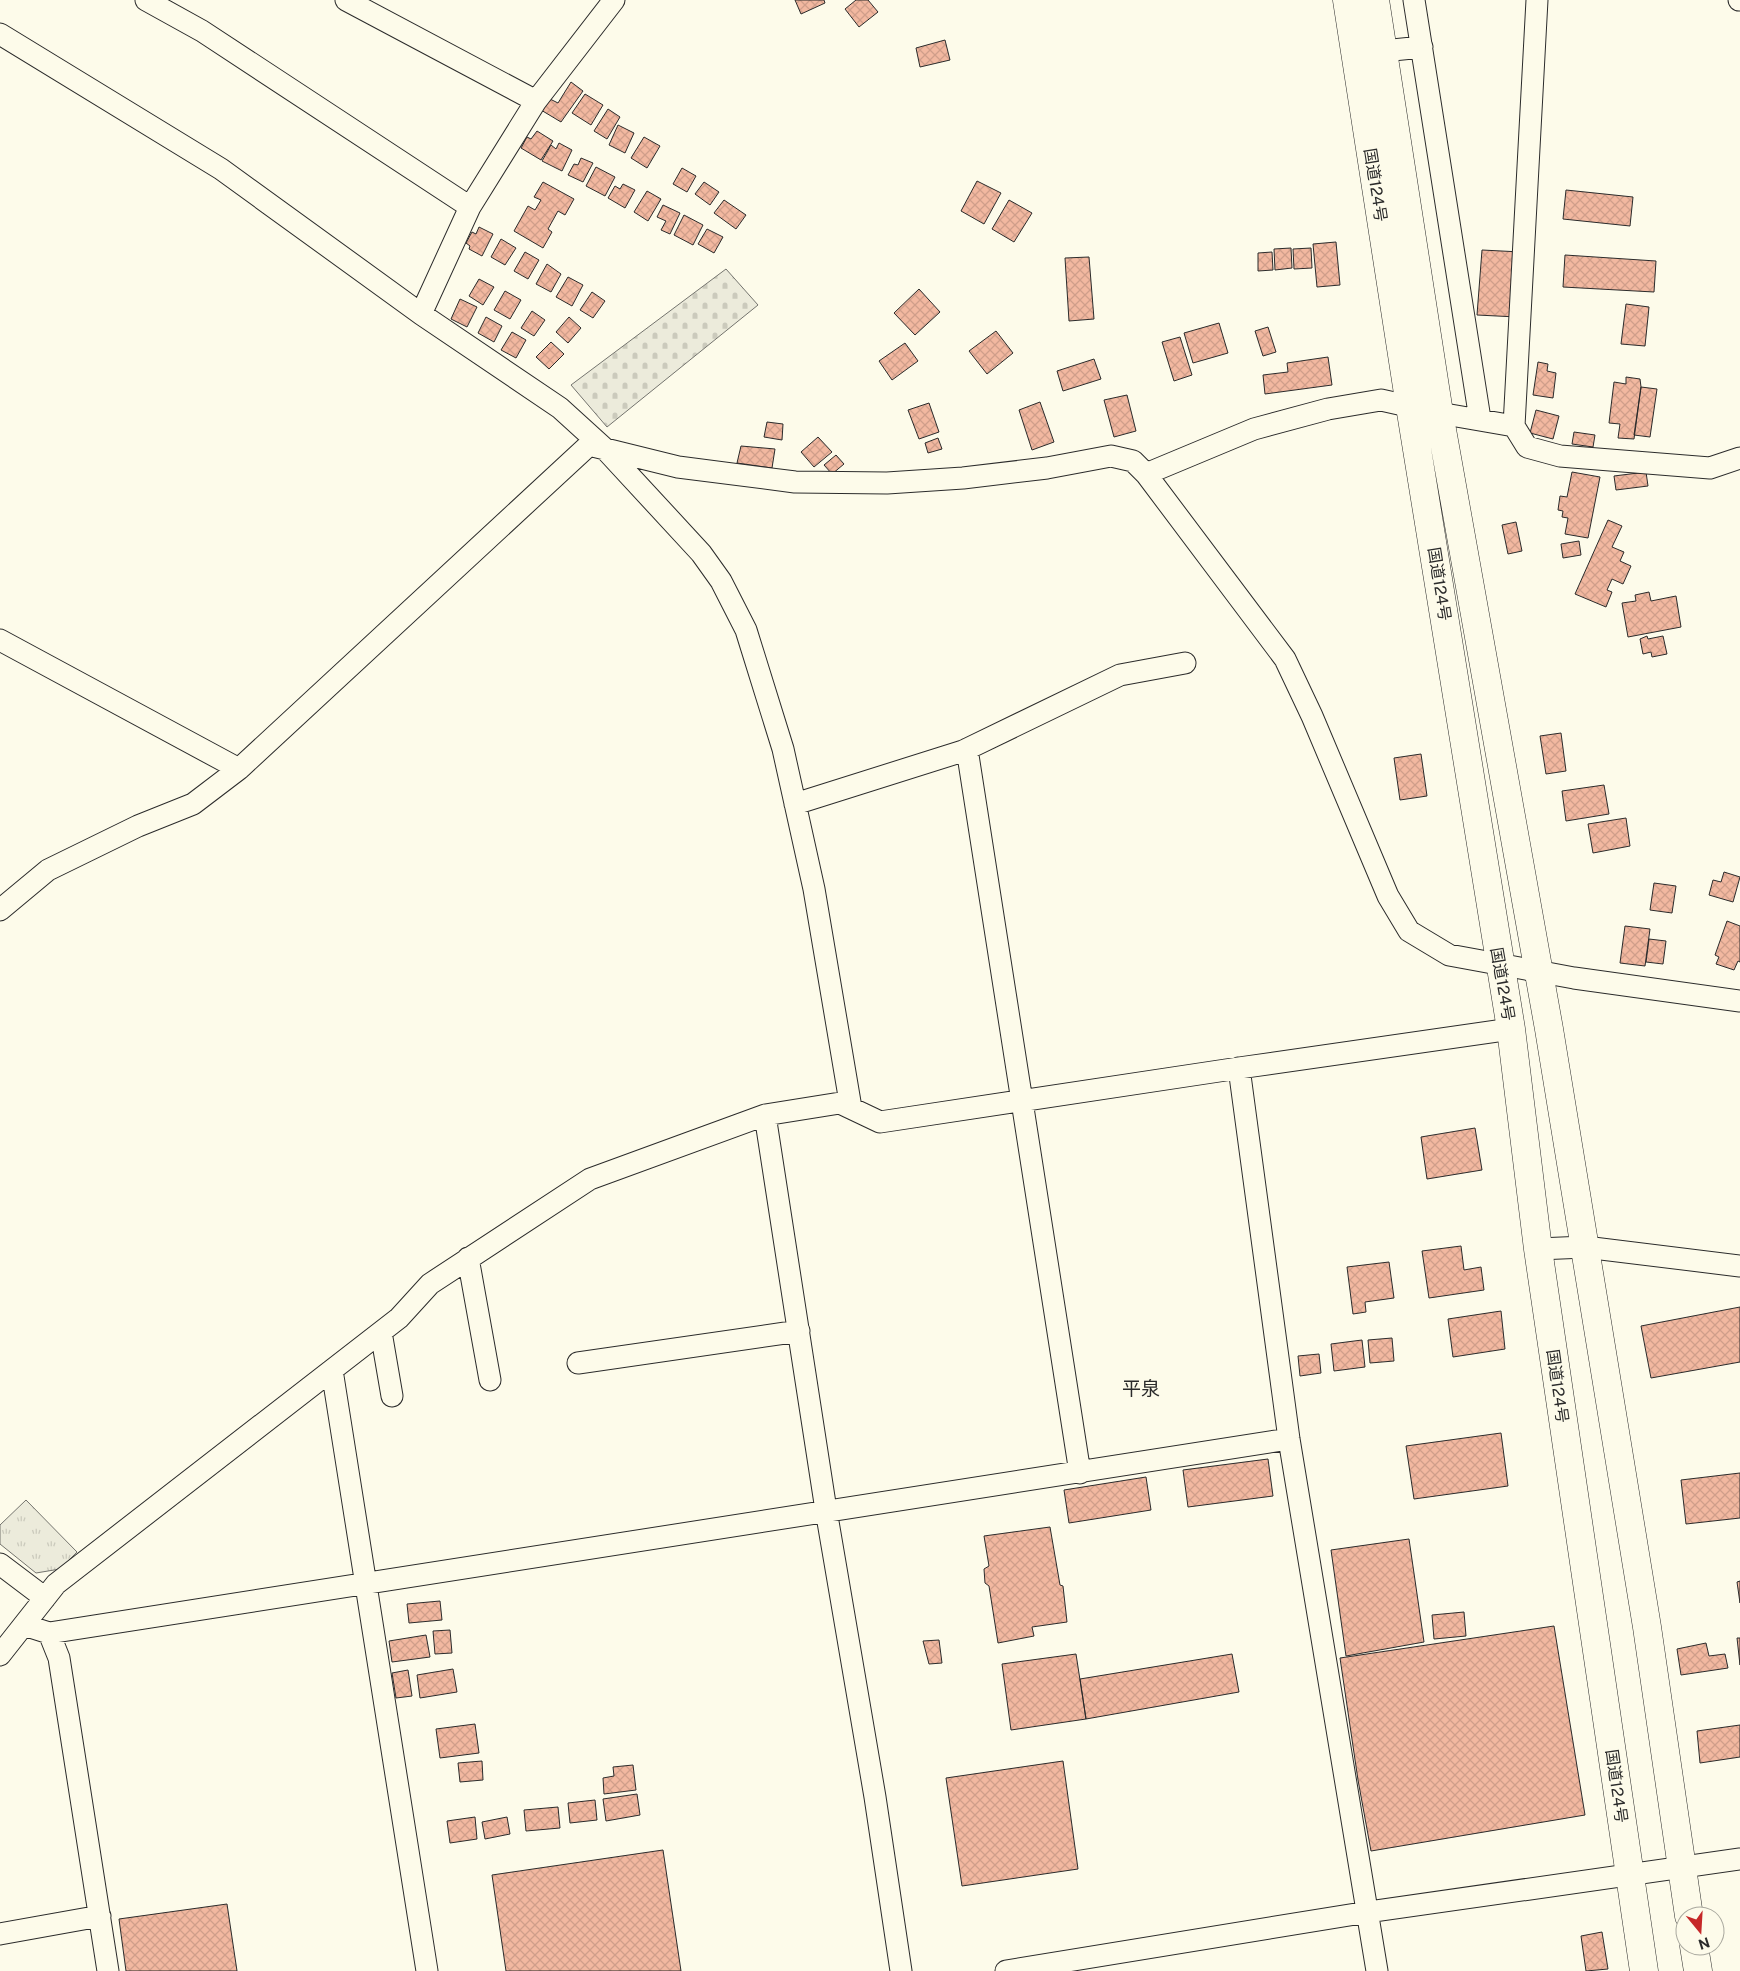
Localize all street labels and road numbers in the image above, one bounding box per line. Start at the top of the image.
street label: 国道124号 [1360,147,1391,223]
street label: 国道124号 [1424,546,1455,622]
street label: 国道124号 [1487,946,1518,1022]
street label: 国道124号 [1543,1348,1572,1424]
street label: 国道124号 [1602,1748,1631,1824]

